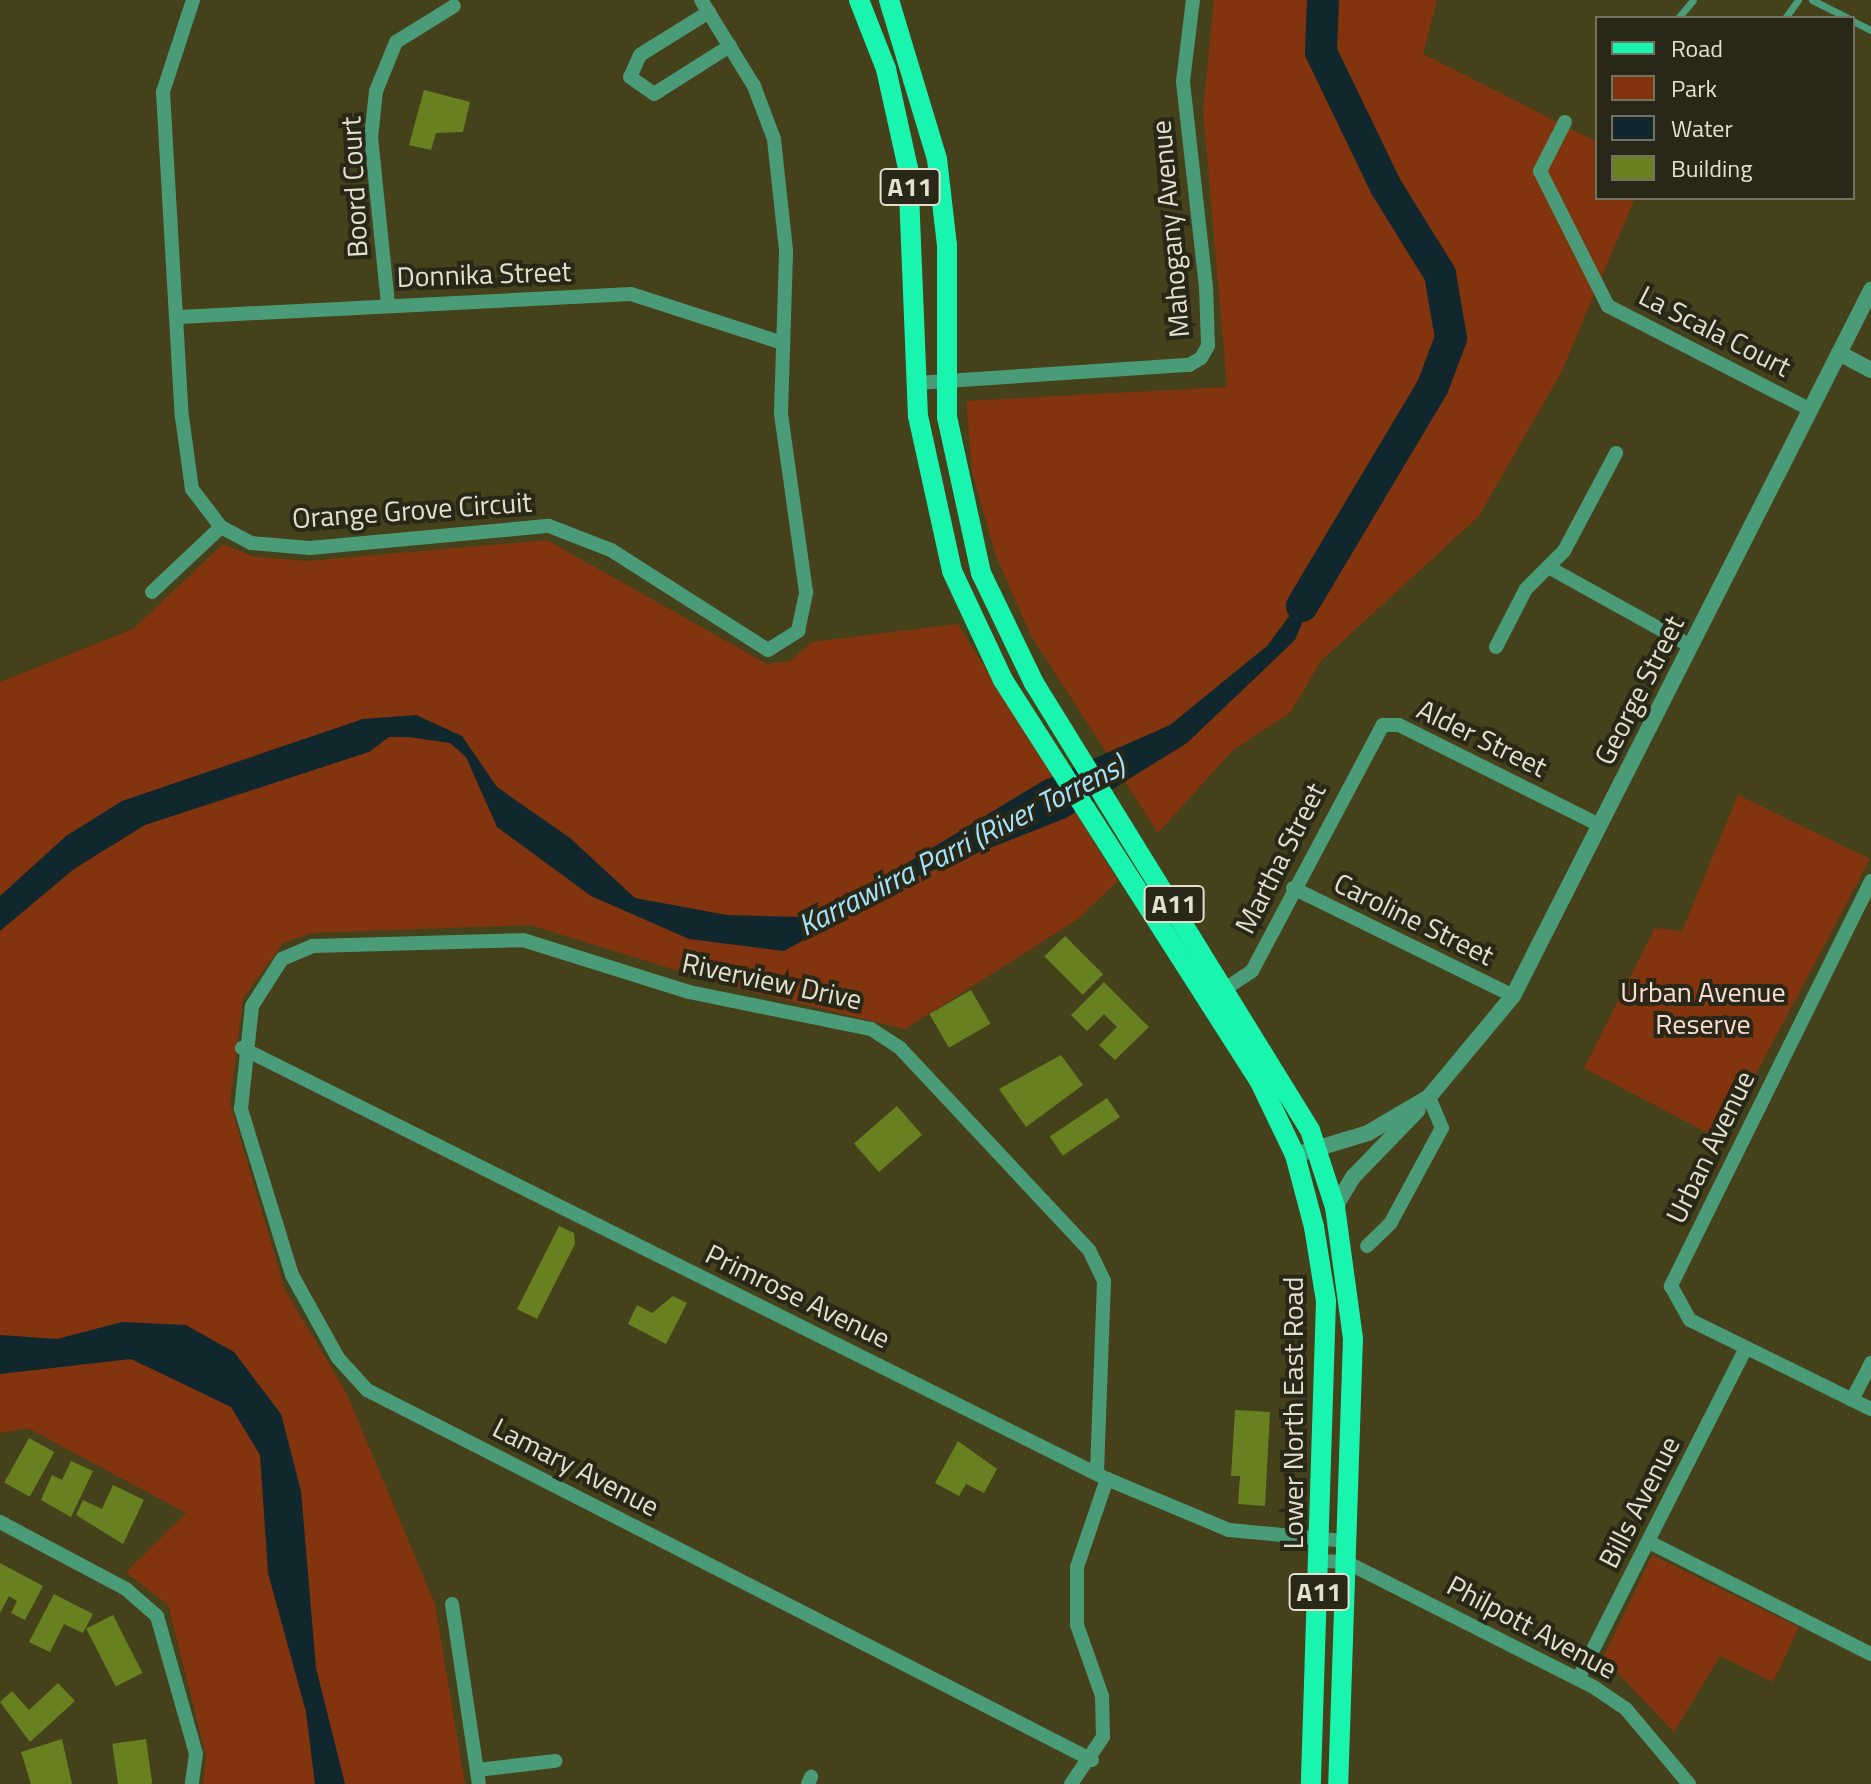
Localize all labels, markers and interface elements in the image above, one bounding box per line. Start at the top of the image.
legend [1595,16,1855,200]
text: Road [1671,30,1723,66]
text: Park [1671,70,1717,106]
text: Water [1671,110,1733,146]
street label: Boord Court [334,116,374,258]
street label: Mahogany Avenue [1144,119,1196,339]
text: Building [1671,150,1753,186]
road number: A11 [878,165,942,209]
street label: Donnika Street [396,254,572,294]
street label: La Scala Court [1634,278,1796,384]
street label: Orange Grove Circuit [291,485,533,535]
street label: George Street [1587,610,1691,770]
street label: Alder Street [1412,692,1552,784]
water label: Karrawirra Parri (River Torrens) [792,747,1130,943]
street label: Martha Street [1228,777,1332,939]
street label: Caroline Street [1329,866,1499,972]
road number: A11 [1142,882,1206,926]
street label: Riverview Drive [679,946,865,1016]
park label: Urban Avenue Reserve [1620,975,1786,1041]
street label: Urban Avenue [1659,1065,1761,1229]
street label: Primrose Avenue [700,1237,896,1355]
street label: Lower North East Road [1276,1277,1310,1549]
street label: Lamary Avenue [487,1411,665,1523]
street label: Bills Avenue [1592,1431,1686,1573]
street label: Philpott Avenue [1442,1568,1622,1686]
road number: A11 [1287,1570,1351,1614]

